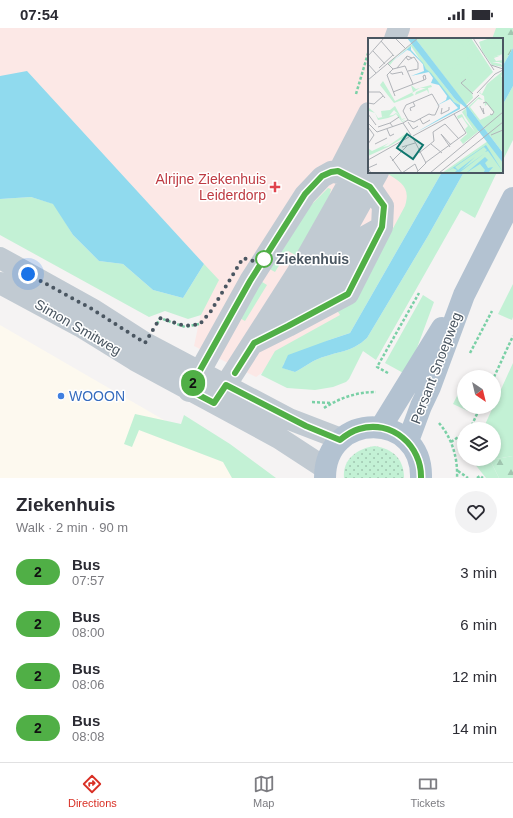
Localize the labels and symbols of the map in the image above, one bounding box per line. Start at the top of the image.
inset map [368,38,503,173]
place label: Alrijne Ziekenhuis Leiderdorp [156,171,266,203]
marker: Alrijne Ziekenhuis Leiderdorp [269,181,281,193]
marker: Ziekenhuis [255,250,273,268]
place label: Ziekenhuis [276,251,349,267]
your location [18,264,38,284]
street label: Simon Smitweg [32,296,124,358]
street label: Persant Snoepweg [407,310,465,426]
line badge: 2 [180,370,206,396]
north arrow [457,370,501,414]
place label: WOOON [69,388,125,404]
marker: WOOON [56,391,66,401]

